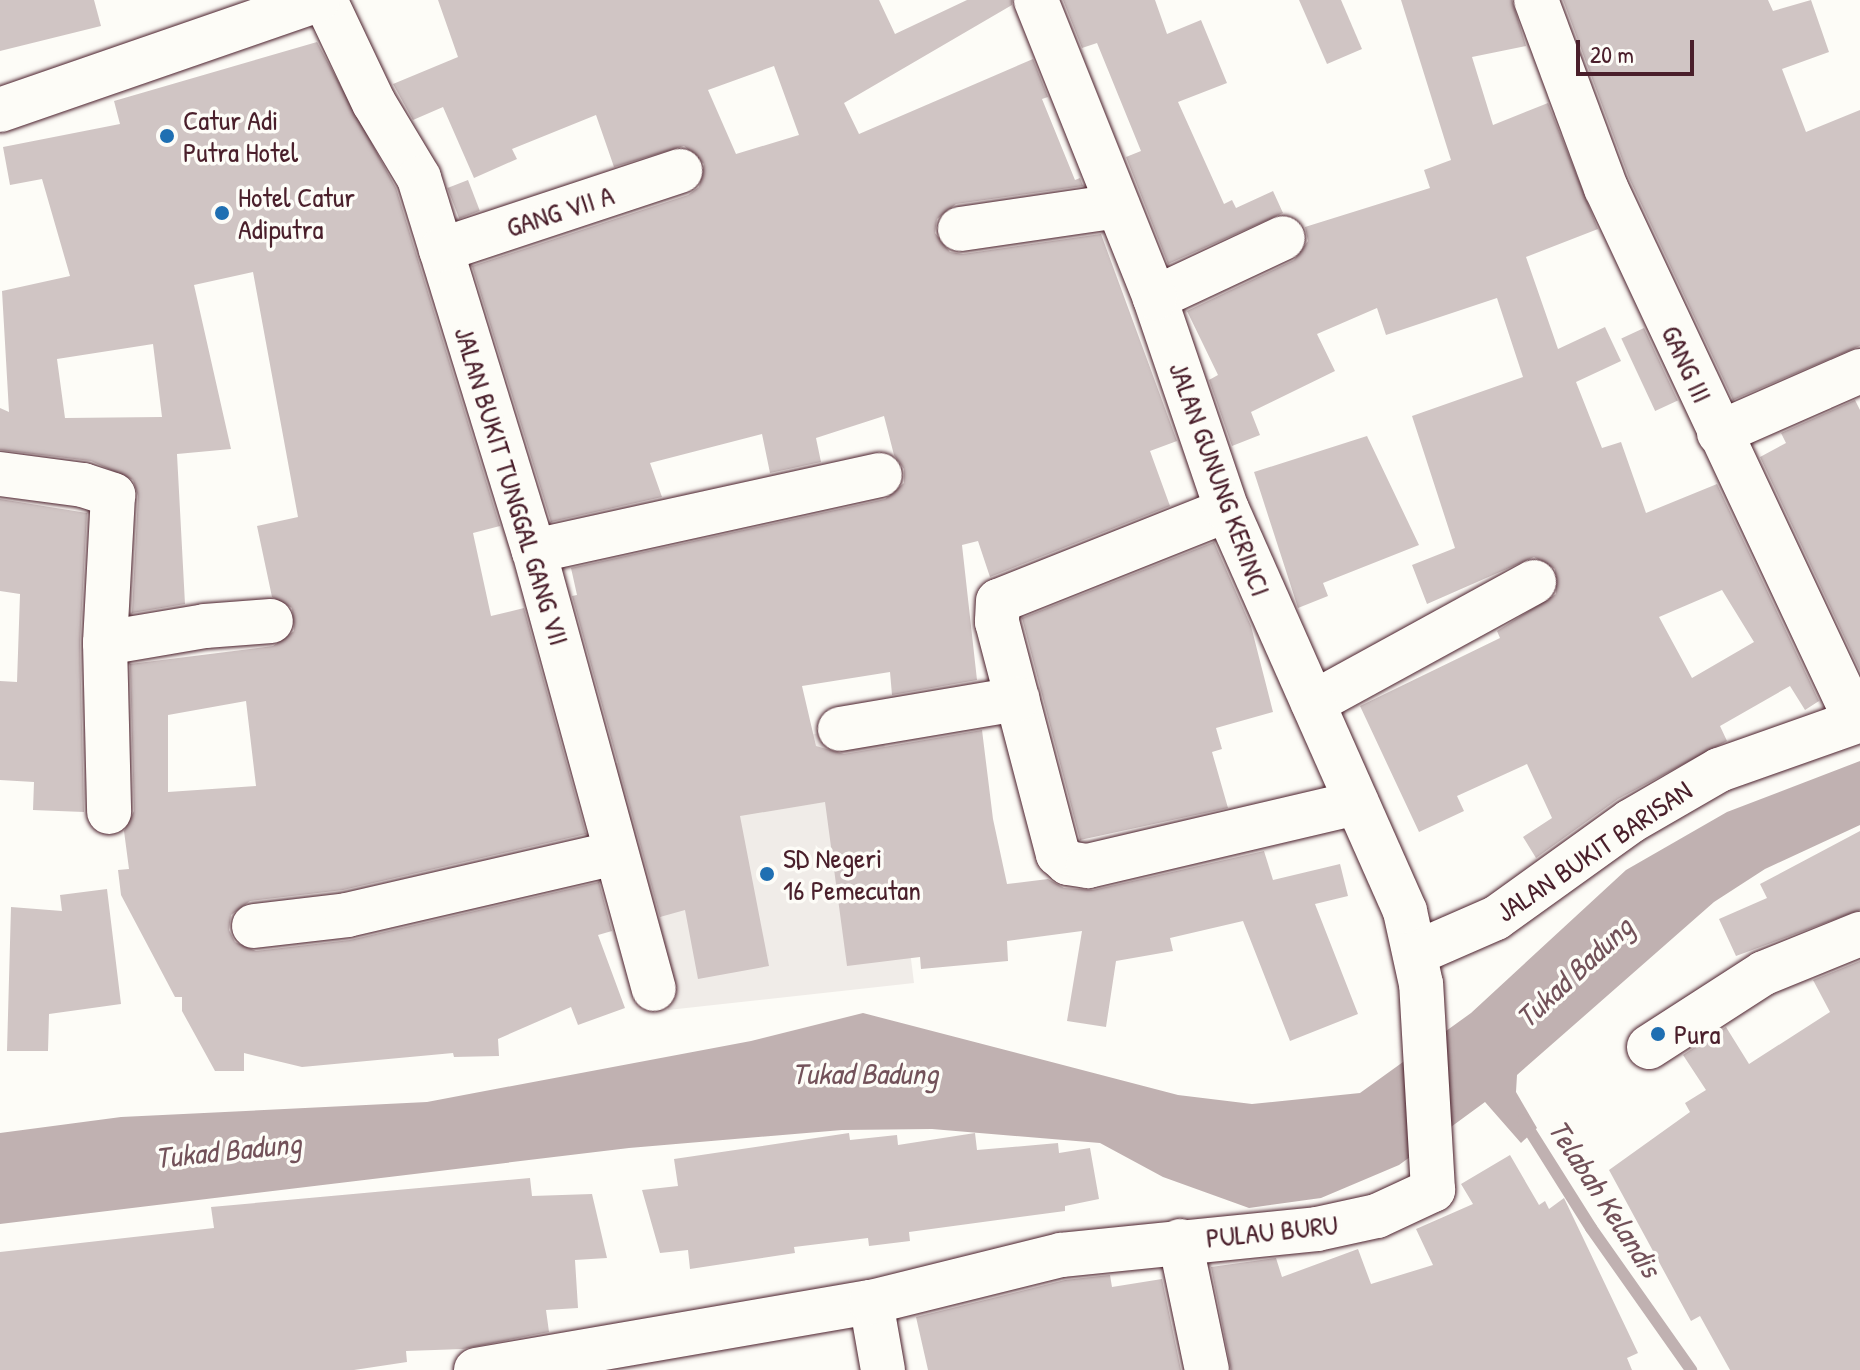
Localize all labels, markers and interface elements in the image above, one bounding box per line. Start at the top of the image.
scale bar [1580,24,1698,74]
text: 20 m [1590,38,1634,70]
place label: Catur Adi Putra Hotel [183,103,298,169]
marker: Catur Adi Putra Hotel [158,127,176,145]
street label: GANG VII A [502,178,618,244]
place label: Hotel Catur Adiputra [238,180,355,246]
marker: Hotel Catur Adiputra [213,204,231,222]
street label: GANG III [1655,320,1719,408]
street label: JALAN BUKIT TUNGGAL GANG VII [447,323,577,649]
street label: JALAN GUNUNG KERINCI [1162,357,1278,601]
street label: JALAN BUKIT BARISAN [1490,773,1698,929]
place label: SD Negeri 16 Pemecutan [783,841,921,907]
marker: SD Negeri 16 Pemecutan [758,865,776,883]
water label: Tukad Badung [1508,909,1640,1035]
place label: Pura [1674,1017,1720,1051]
marker: Pura [1649,1025,1667,1043]
water label: Tukad Badung [792,1055,938,1091]
water label: Telabah Kelandis [1541,1113,1669,1283]
water label: Tukad Badung [153,1124,303,1176]
street label: PULAU BURU [1204,1207,1340,1255]

